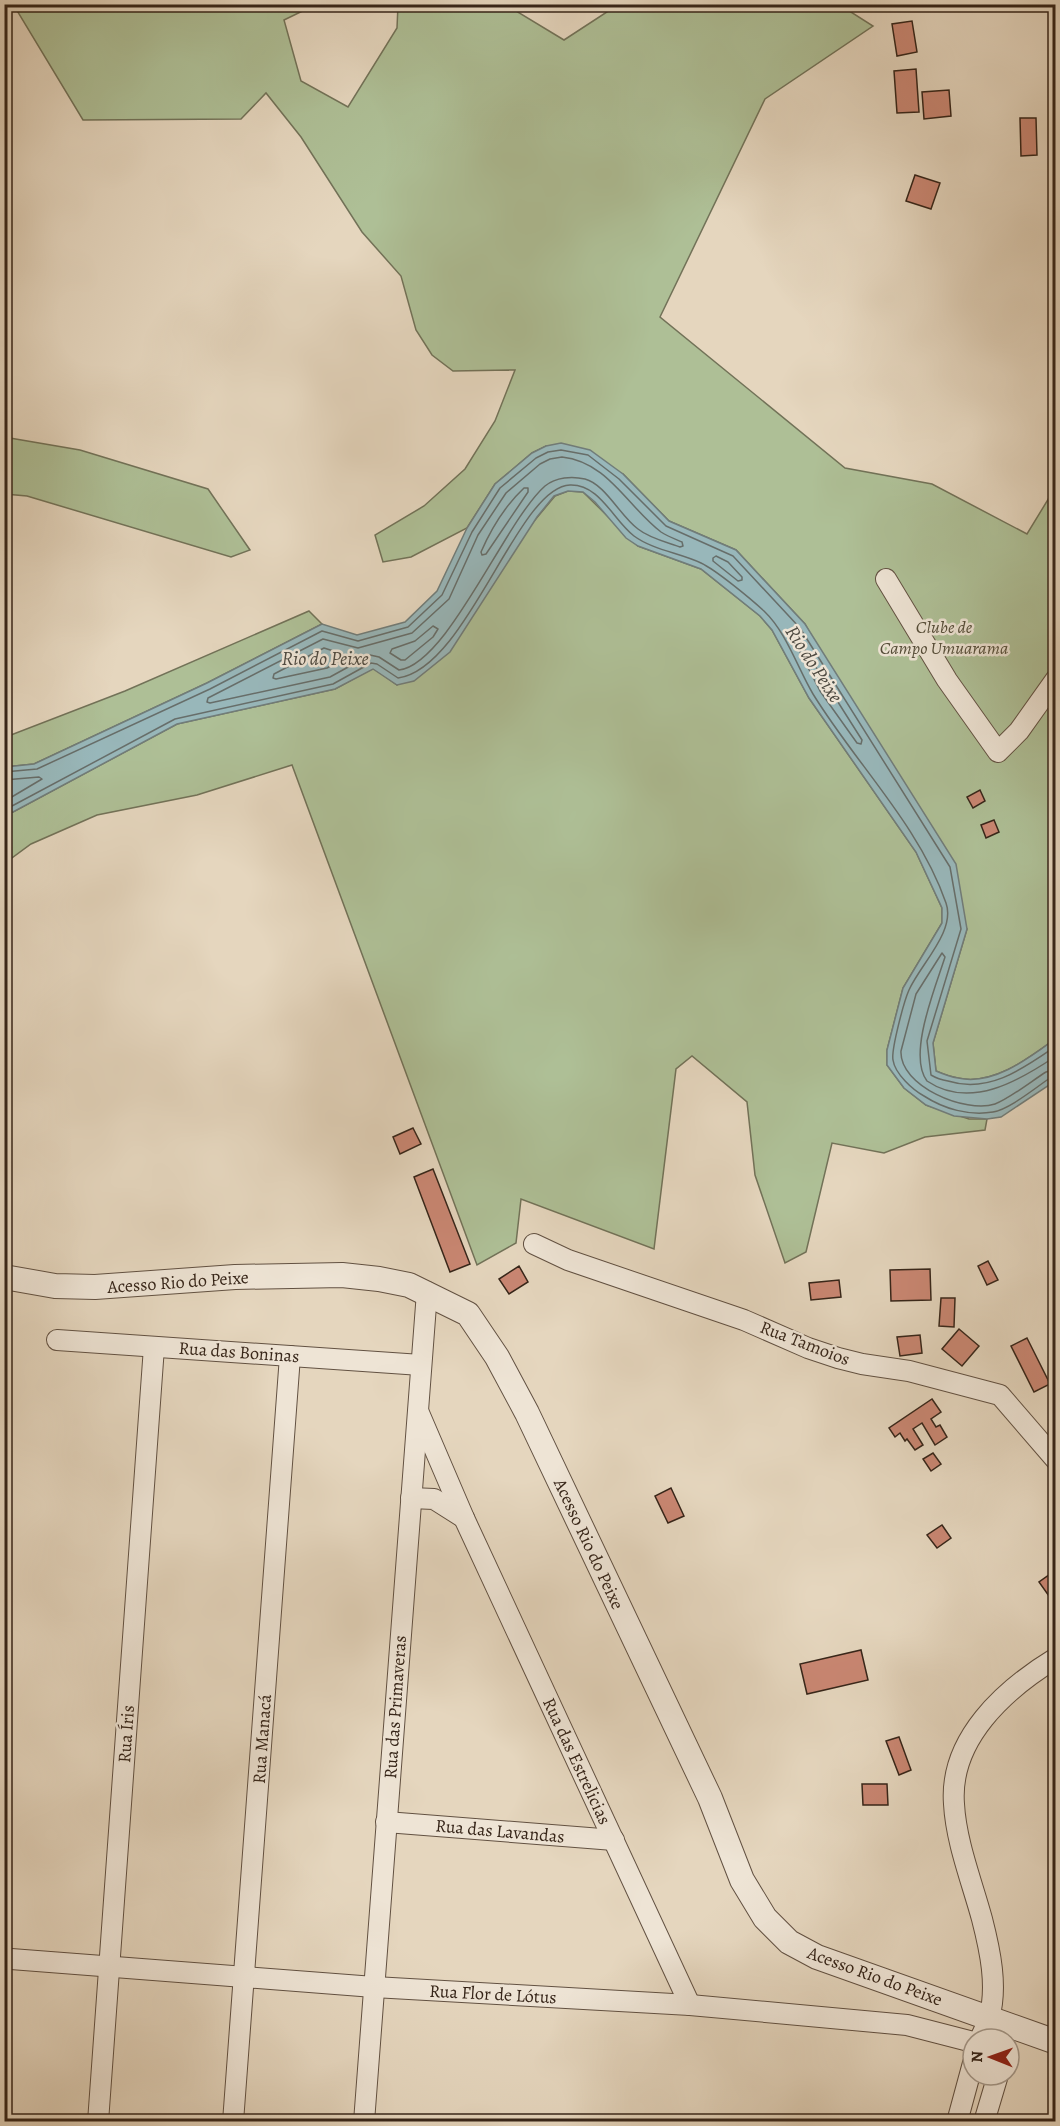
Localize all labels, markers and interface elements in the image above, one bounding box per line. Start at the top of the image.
park label: Clube de Campo Umuarama [880,615,1008,660]
water label: Rio do Peixe [779,620,849,708]
water label: Rio do Peixe [281,645,369,672]
street label: Acesso Rio do Peixe [105,1265,250,1299]
street label: Rua Tamoios [757,1315,853,1371]
street label: Rua das Boninas [178,1336,300,1368]
street label: Acesso Rio do Peixe [548,1474,630,1613]
street label: Rua das Primaveras [378,1634,412,1780]
street label: Rua Manacá [247,1693,277,1785]
street label: Rua das Estrelicias [537,1694,617,1828]
street label: Rua Íris [112,1704,140,1764]
street label: Rua das Lavandas [434,1813,566,1849]
street label: Acesso Rio do Peixe [803,1940,946,2012]
street label: Rua Flor de Lótus [429,1979,557,2009]
north arrow [961,2027,1021,2087]
text: N [966,2050,988,2063]

